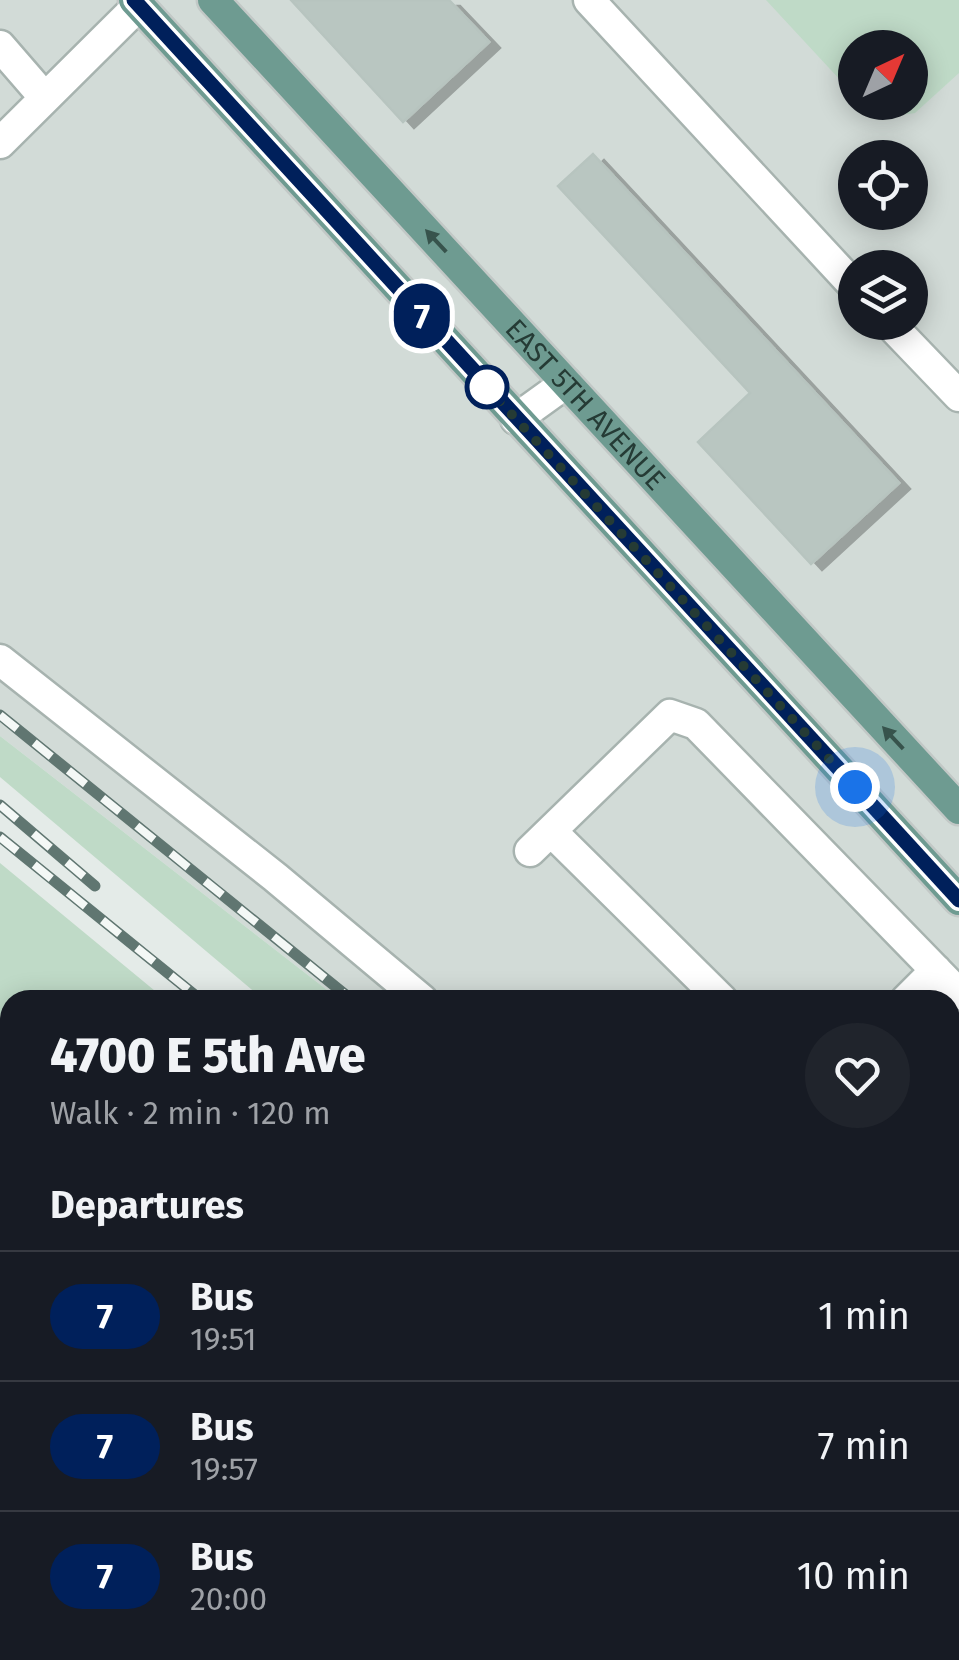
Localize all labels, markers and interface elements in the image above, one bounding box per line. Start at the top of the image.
north arrow [838,30,928,120]
map controls [838,30,928,340]
button: locate [838,140,928,230]
one-way arrow [425,229,448,253]
button: layers [838,250,928,340]
line badge: 7 [390,284,454,348]
text: 7 [414,295,430,337]
street label: EAST 5TH AVENUE [499,312,673,497]
unlabelled marker [466,366,508,408]
one-way arrow [882,726,905,750]
your location [830,762,880,812]
button: heart [805,1023,910,1128]
text: 4700 E 5th Ave [50,1027,366,1085]
text: Walk · 2 min · 120 m [50,1094,331,1132]
text: Departures [50,1182,244,1228]
text: Bus [190,1274,254,1320]
text: 1 min [818,1293,910,1339]
text: 7 [97,1295,113,1337]
text: 19:51 [190,1320,257,1358]
text: Bus [190,1404,254,1450]
text: 7 min [818,1423,910,1469]
text: 7 [97,1425,113,1467]
text: 19:57 [190,1450,258,1488]
text: Bus [190,1534,254,1580]
text: 10 min [797,1553,910,1599]
text: 7 [97,1555,113,1597]
text: 20:00 [190,1580,267,1618]

